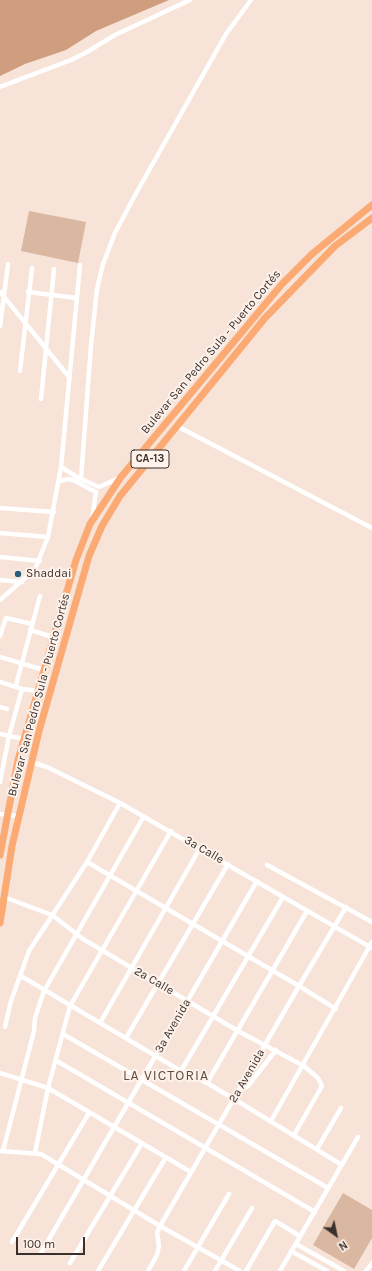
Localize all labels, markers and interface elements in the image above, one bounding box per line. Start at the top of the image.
street label: Bulevar San Pedro Sula - Puerto Cortés [138,267,284,437]
road number: CA-13 [131,450,169,468]
place label: Shaddai [26,567,72,581]
marker: Shaddai [13,569,23,579]
street label: Bulevar San Pedro Sula - Puerto Cortés [5,592,73,798]
street label: 3a Calle [182,833,226,867]
street label: 2a Calle [132,964,176,998]
street label: 3a Avenida [152,996,194,1056]
street label: 2a Avenida [226,1047,268,1105]
district label: LA VICTORIA [123,1068,209,1084]
north arrow [316,1215,356,1255]
scale bar [18,1229,87,1255]
text: 100 m [23,1237,55,1251]
text: N [336,1238,350,1253]

